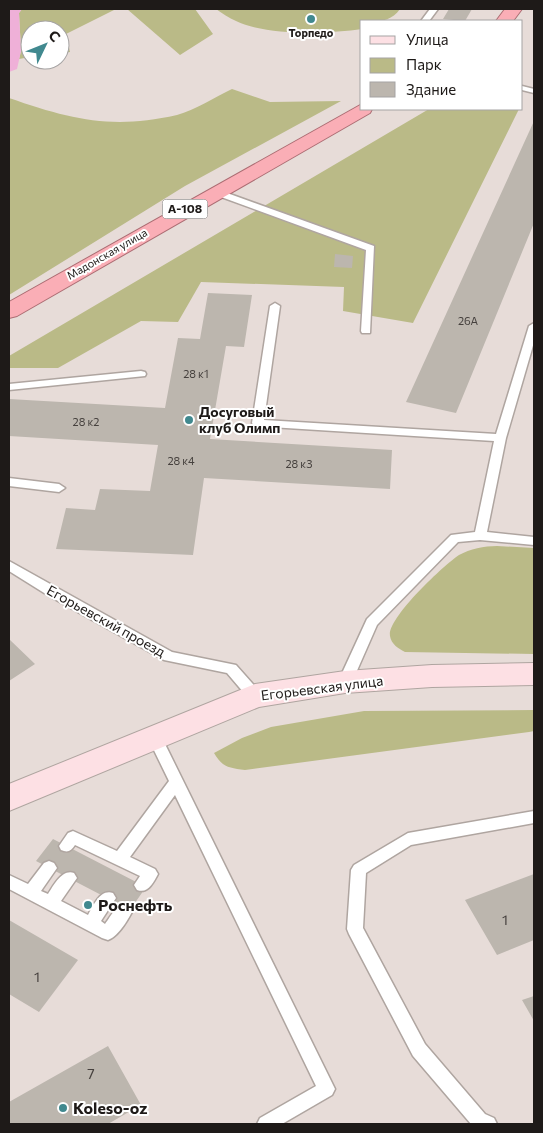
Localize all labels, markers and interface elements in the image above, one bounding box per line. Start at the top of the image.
marker: Торпедо [305,13,317,25]
north arrow [20,20,70,70]
legend [360,20,523,110]
text: С [45,26,64,45]
place label: Торпедо [289,26,334,39]
text: Улица [406,30,448,48]
text: Парк [406,55,442,73]
text: Здание [406,80,456,98]
road number: А-108 [162,200,208,218]
street label: Мадонская улица [64,225,149,282]
house number: 26А [458,314,478,327]
house number: 28 к1 [183,367,209,380]
place label: Досуговый клуб Олимп [199,403,280,436]
marker: Досуговый клуб Олимп [183,414,195,426]
house number: 28 к2 [73,415,99,428]
house number: 28 к4 [167,454,195,467]
house number: 28 к3 [285,457,313,470]
street label: Егорьевский проезд [44,581,168,660]
street label: Егорьевская улица [260,672,384,703]
place label: Роснефть [98,895,173,914]
marker: Роснефть [82,899,94,911]
house number: 1 [502,911,508,928]
house number: 1 [34,968,40,985]
house number: 7 [87,1065,95,1082]
place label: Koleso-oz [73,1098,147,1117]
marker: Koleso-oz [57,1102,69,1114]

